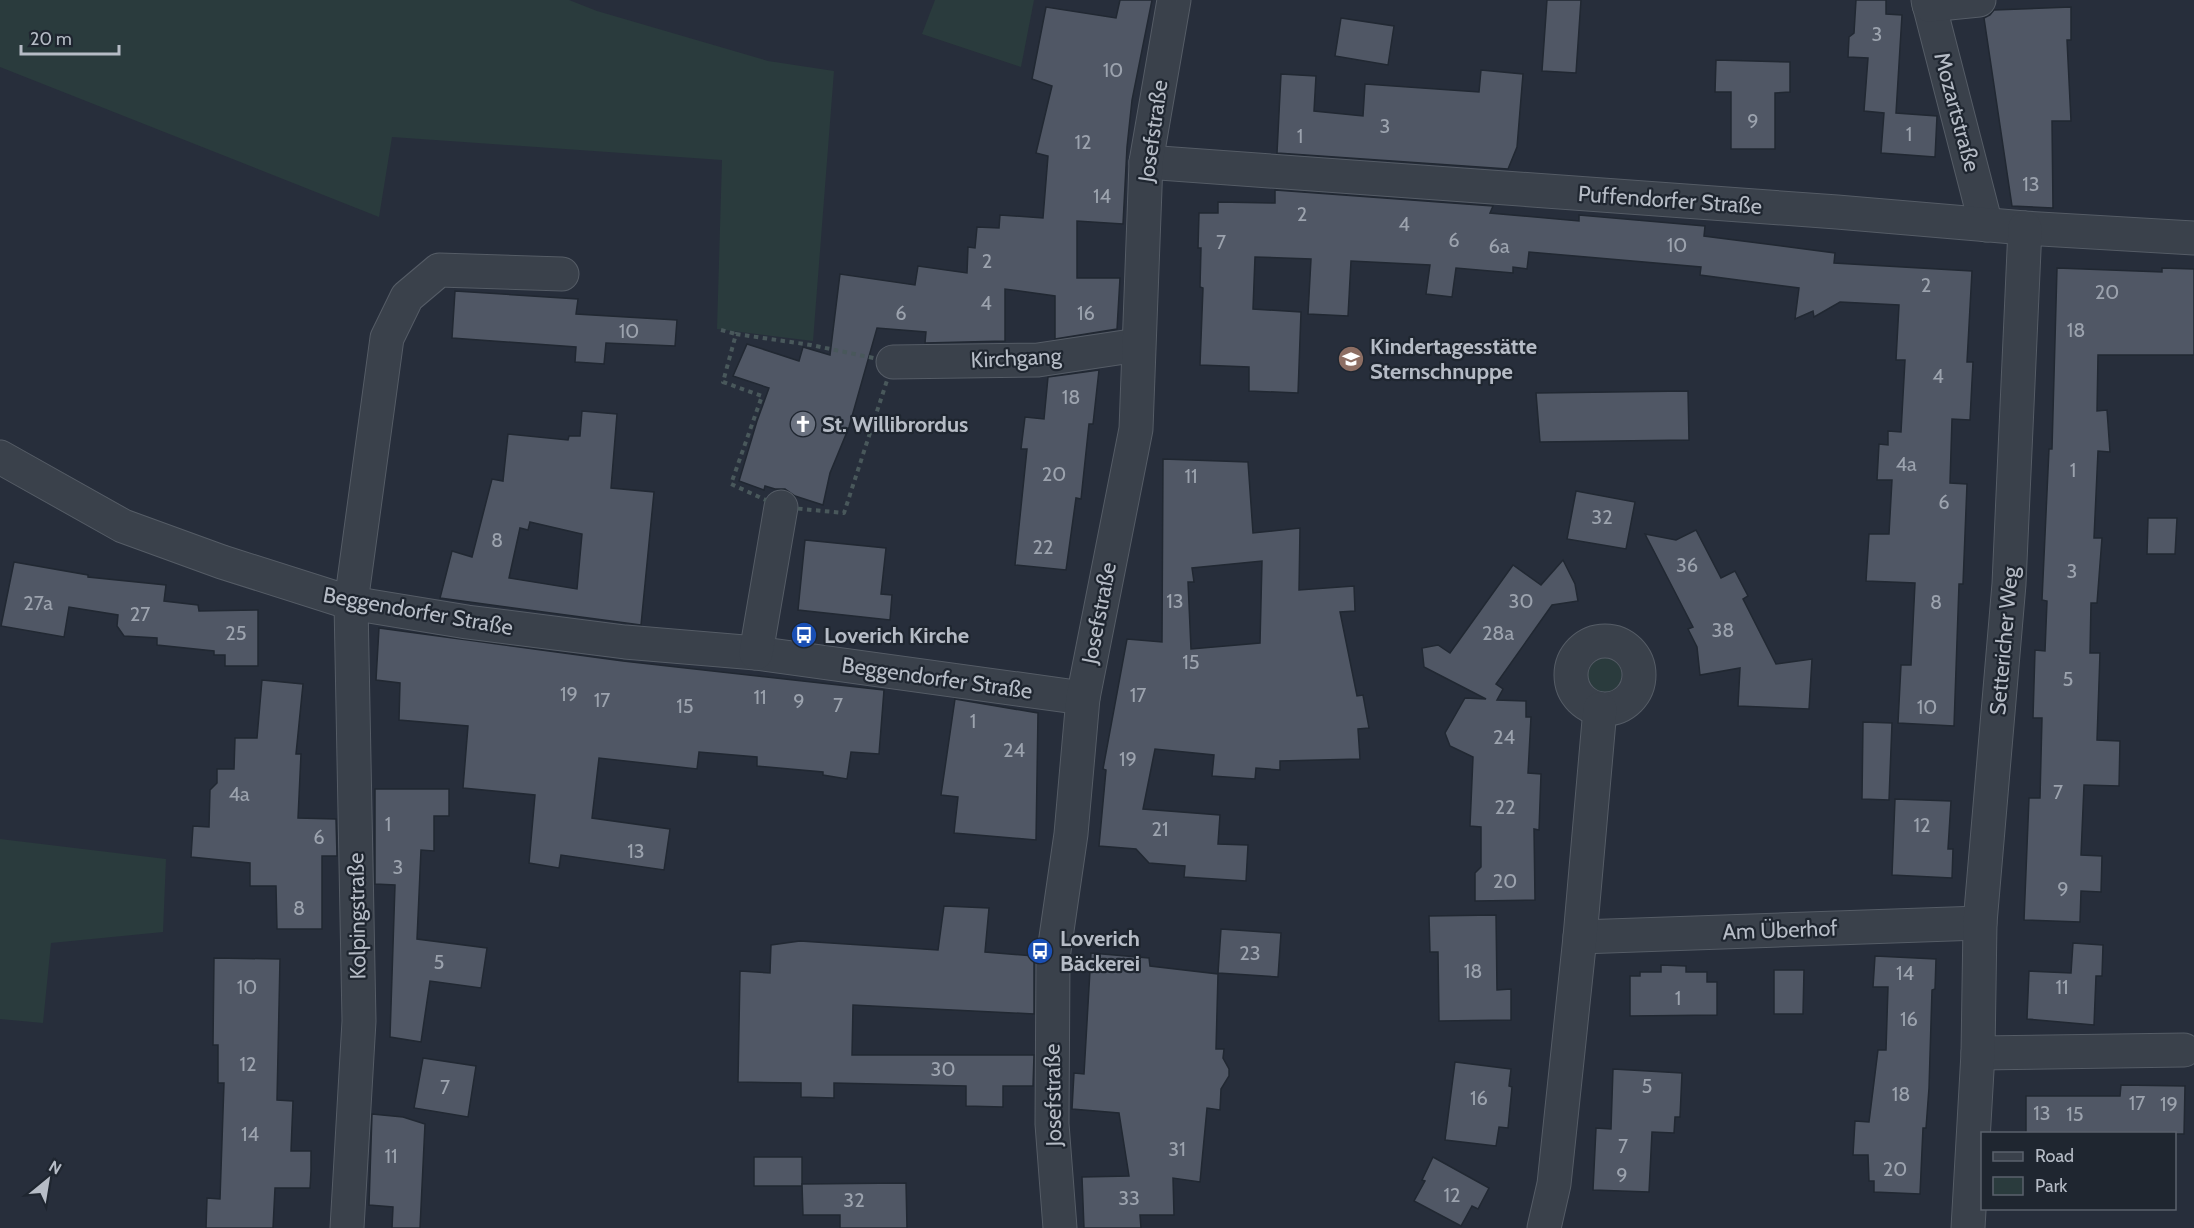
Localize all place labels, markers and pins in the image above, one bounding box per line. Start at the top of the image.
place label: Kindertagesstätte Sternschnuppe [1370,333,1537,385]
school or university icon: Kindertagesstätte Sternschnuppe [1336,344,1366,374]
church icon: St. Willibrordus [788,409,818,439]
place label: St. Willibrordus [822,411,968,438]
bus stop icon: Loverich Kirche [789,620,819,650]
place label: Loverich Kirche [824,622,969,649]
place label: Loverich Bäckerei [1060,925,1140,977]
bus stop icon: Loverich Bäckerei [1025,936,1055,966]

